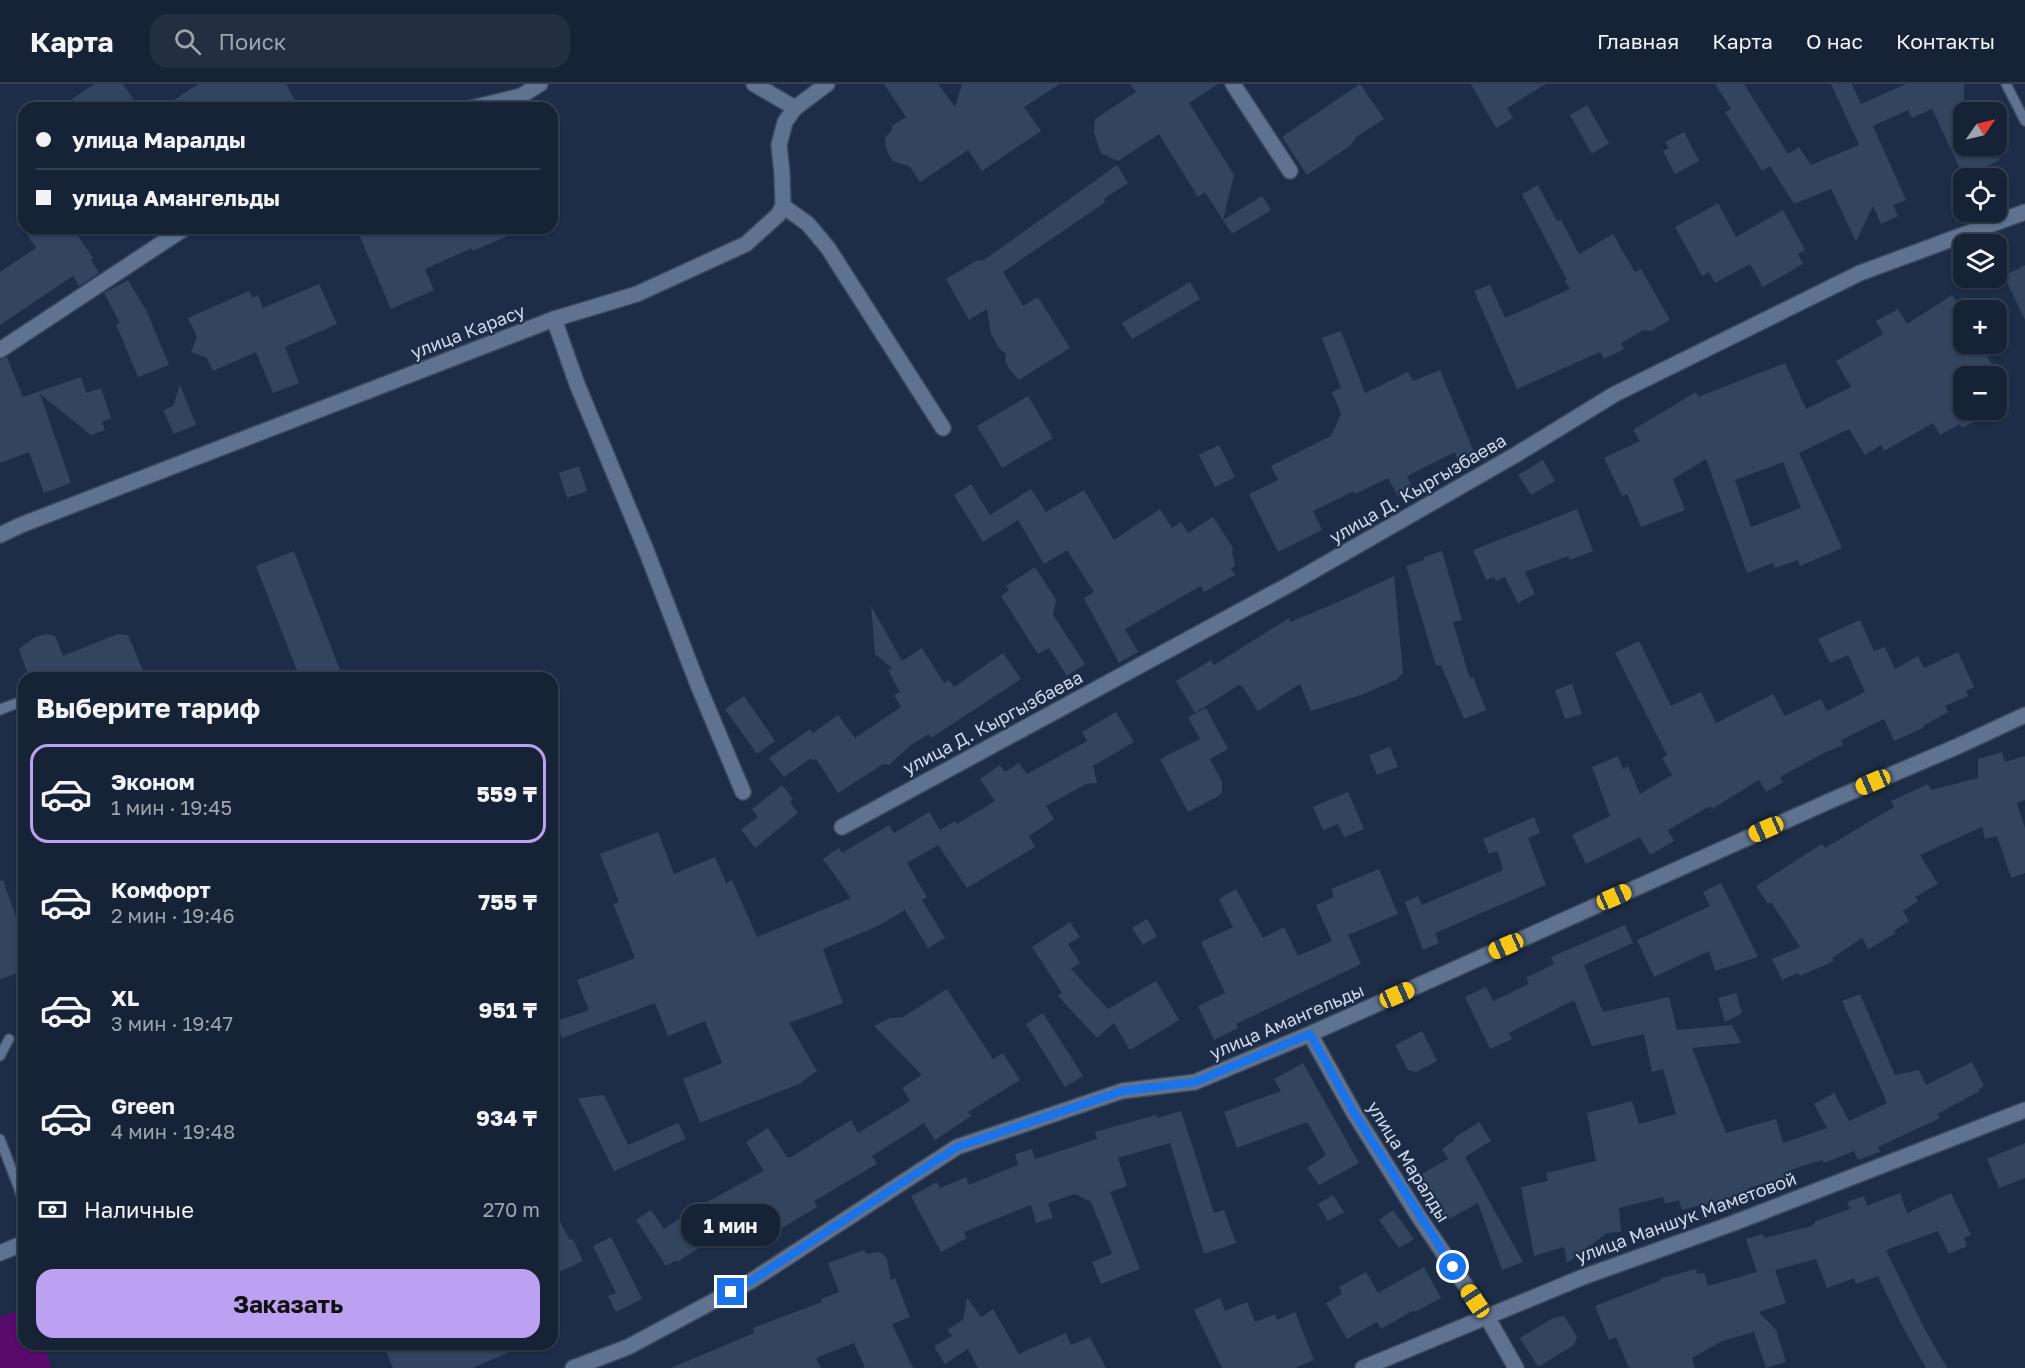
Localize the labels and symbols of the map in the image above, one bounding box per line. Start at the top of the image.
north arrow [1953,102,2007,156]
street label: улица Карасу [407,299,528,363]
street label: улица Д. Кыргызбаева [1325,429,1510,548]
street label: улица Д. Кыргызбаева [899,665,1086,779]
car [1853,767,1893,797]
car [1746,813,1786,845]
car [1594,881,1634,913]
car [1486,930,1526,962]
street label: улица Амангельды [1206,979,1367,1064]
car [1377,979,1417,1011]
street label: улица Маралды [1363,1097,1455,1226]
street label: улица Маншук Маметовой [1572,1167,1799,1267]
callout: 1 мин [682,1205,780,1247]
route start [1439,1253,1466,1280]
route end [717,1278,744,1305]
car [1457,1281,1493,1321]

